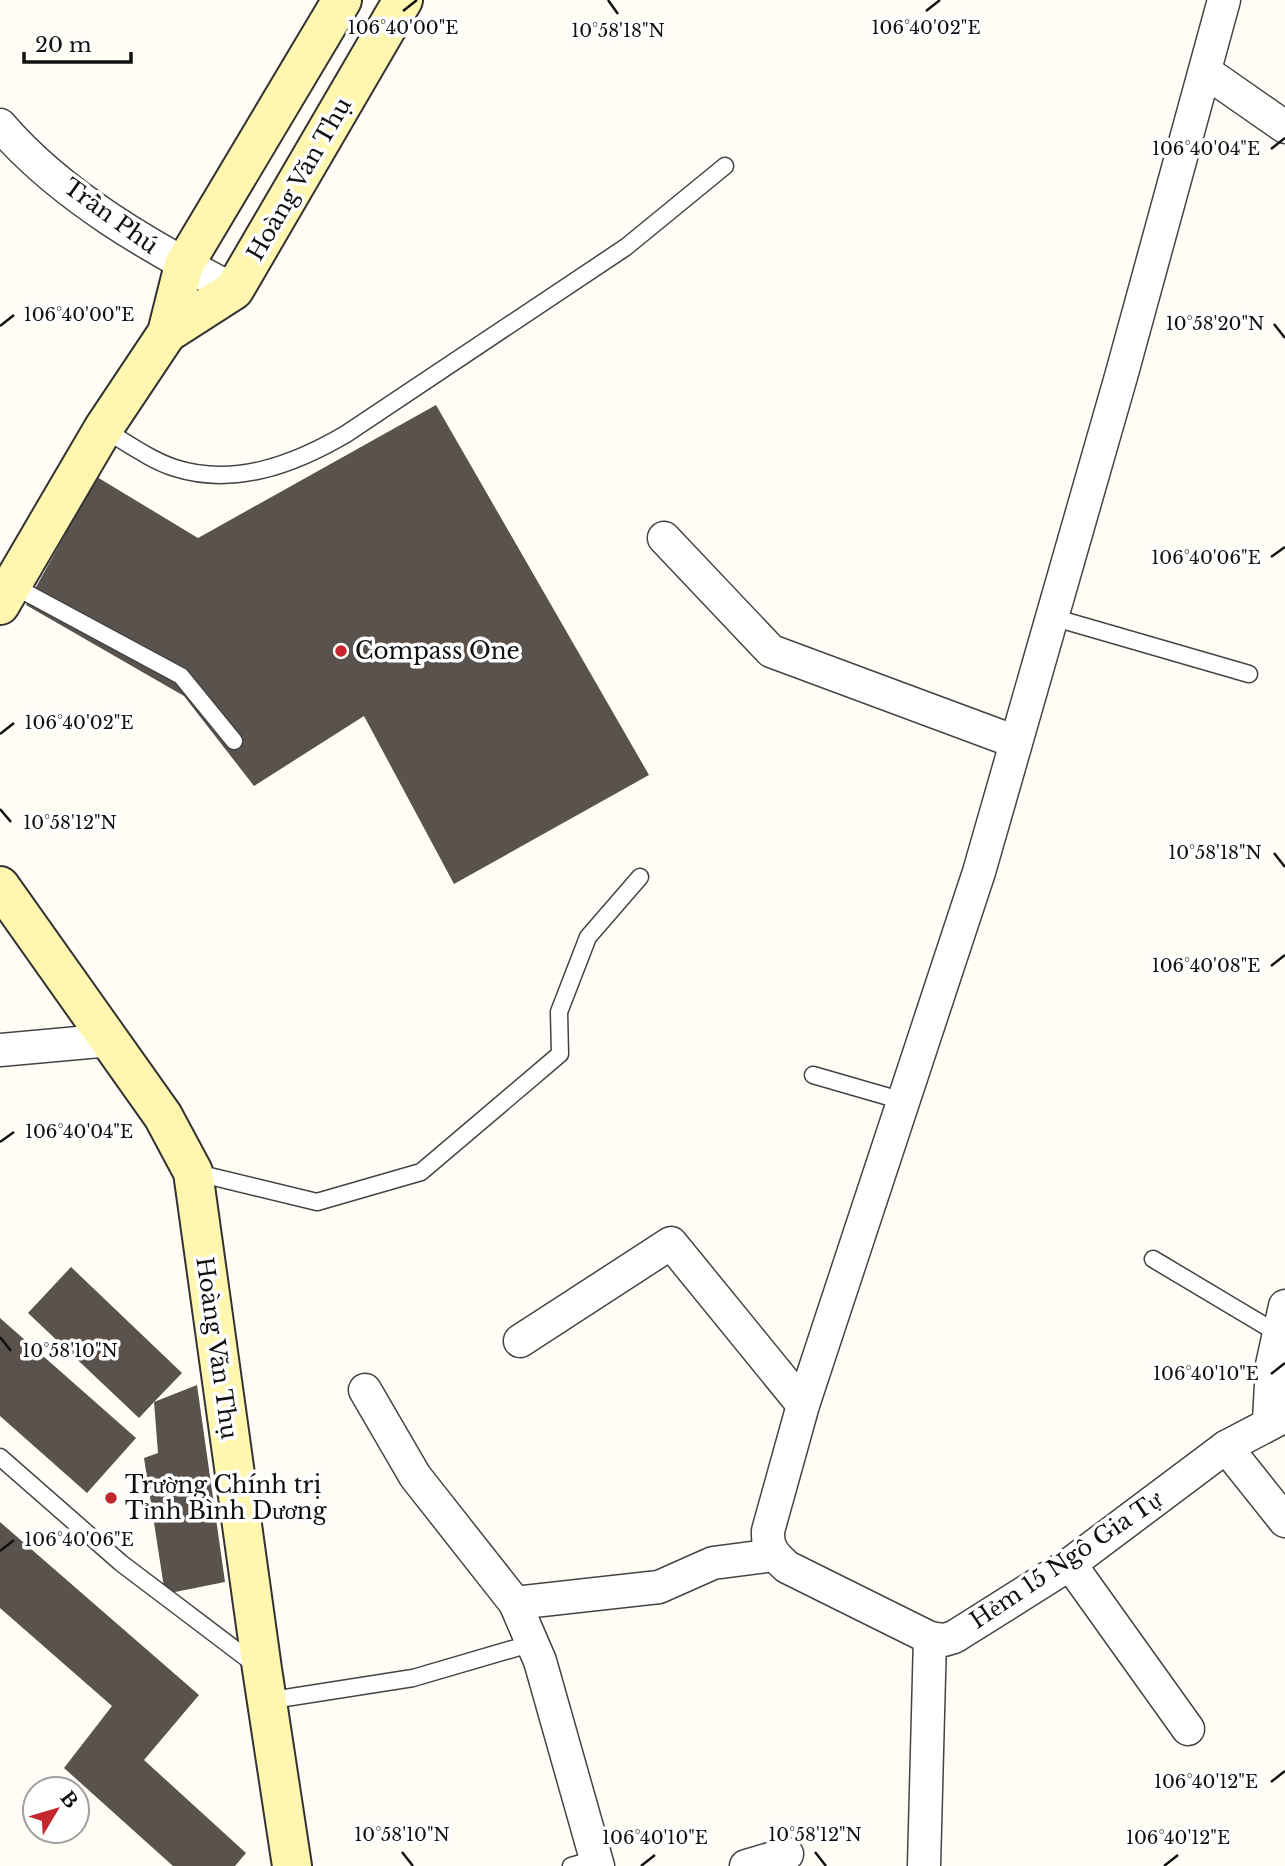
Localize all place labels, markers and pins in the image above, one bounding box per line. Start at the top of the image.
place label: Compass One [355,637,520,665]
marker: Compass One [333,643,349,659]
place label: Trường Chính trị Tỉnh Bình Dương [125,1471,327,1525]
marker: Trường Chính trị Tỉnh Bình Dương [103,1490,119,1506]

